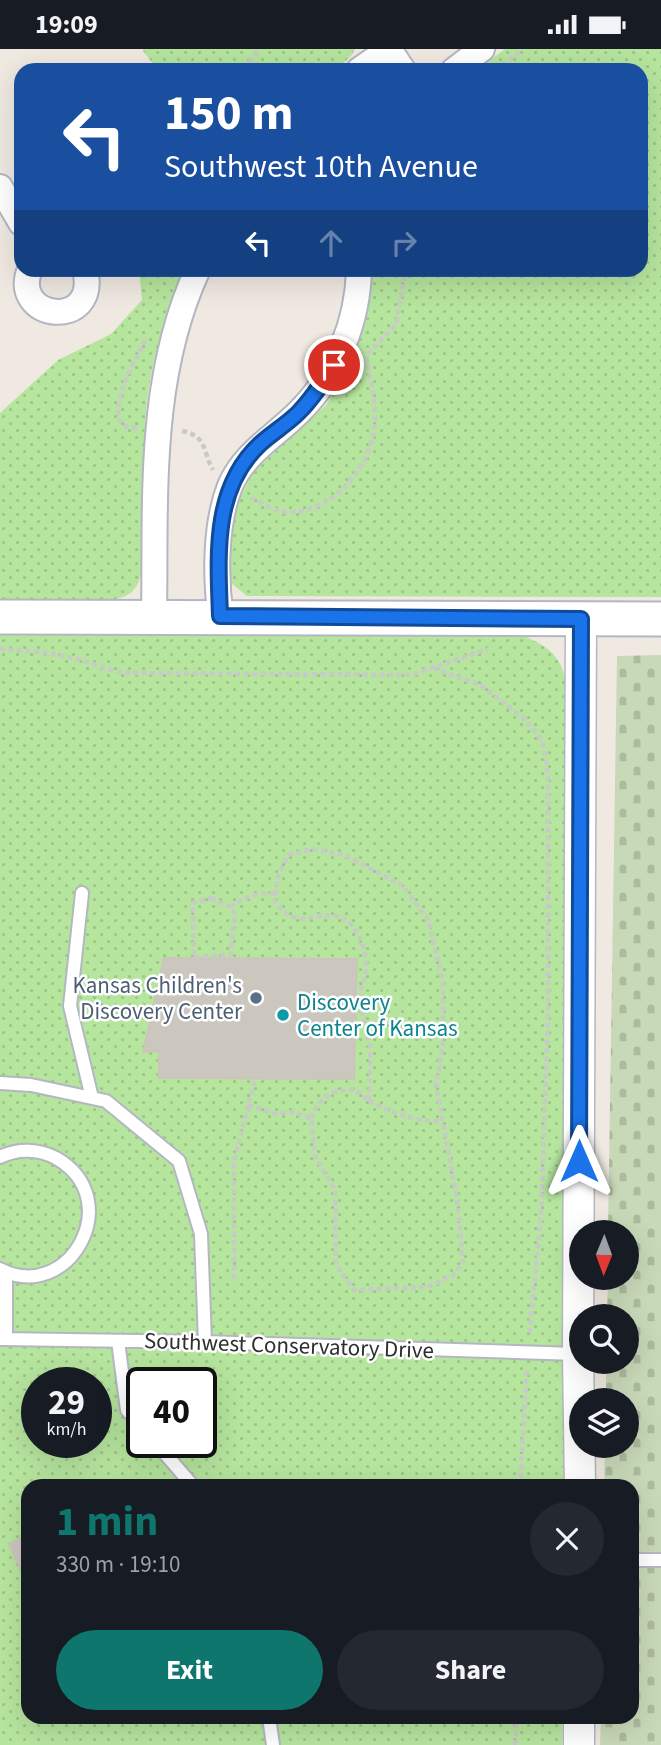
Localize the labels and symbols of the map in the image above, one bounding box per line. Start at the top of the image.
pin [304,335,364,395]
place label: Kansas Children's Discovery Center [72,969,243,1028]
place label: Discovery Center of Kansas [297,986,458,1045]
marker: Kansas Children's Discovery Center [248,990,264,1006]
marker: Discovery Center of Kansas [275,1007,291,1023]
position arrow [542,1124,616,1198]
north arrow [569,1220,639,1290]
street label: Southwest Conservatory Drive [144,1324,434,1367]
speed limit sign: 40 [126,1367,217,1458]

